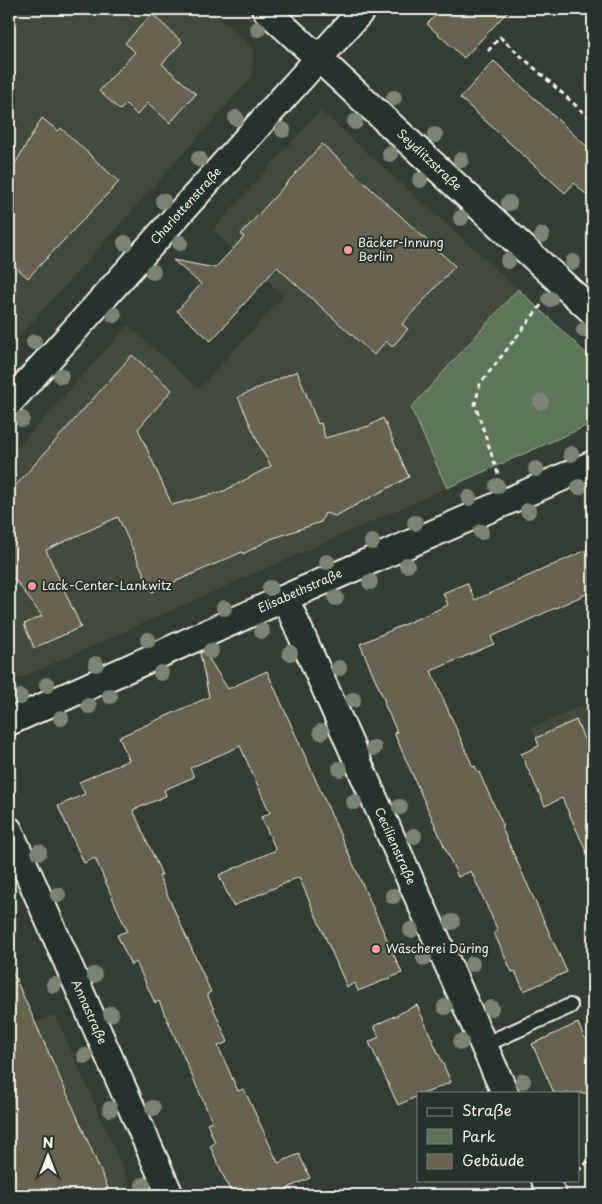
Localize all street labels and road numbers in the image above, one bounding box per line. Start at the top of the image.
street label: Seydlitzstraße [393,124,466,194]
street label: Charlottenstraße [146,163,225,248]
street label: Elisabethstraße [255,563,345,617]
street label: Cecilienstraße [371,804,421,887]
street label: Annastraße [68,976,112,1047]

